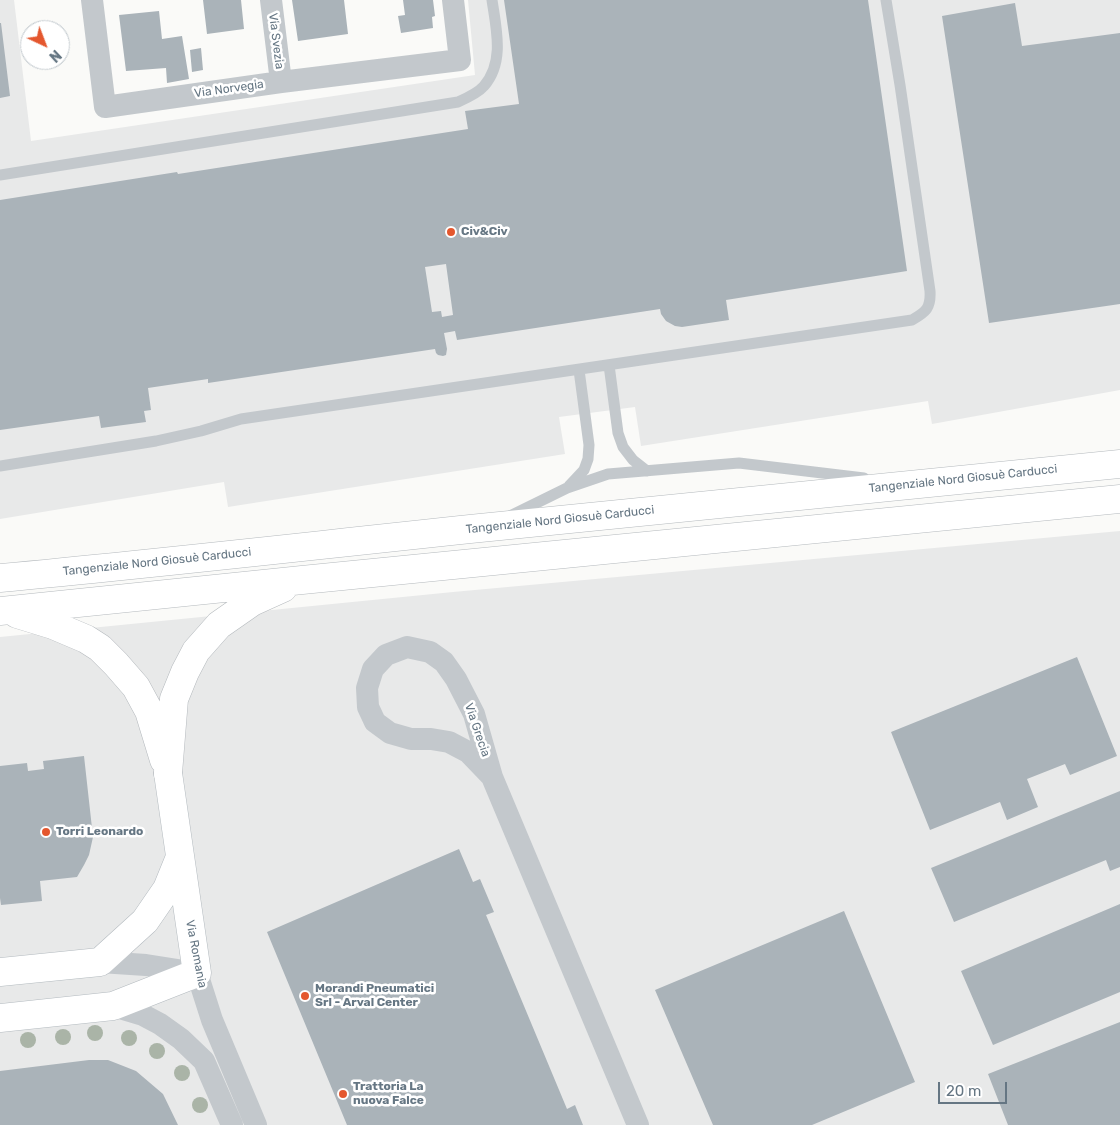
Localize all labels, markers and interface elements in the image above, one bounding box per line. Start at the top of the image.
street label: Via Svezia [265,12,287,70]
north arrow [20,20,70,70]
text: N [45,46,64,65]
street label: Via Norvegia [193,77,265,101]
place label: Civ&Civ [461,225,508,239]
marker: Civ&Civ [445,226,457,238]
street label: Tangenziale Nord Giosuè Carducci [868,462,1058,496]
street label: Tangenziale Nord Giosuè Carducci [465,503,655,537]
street label: Tangenziale Nord Giosuè Carducci [62,545,252,579]
street label: Via Grecia [461,701,493,759]
place label: Torri Leonardo [56,825,143,839]
marker: Torri Leonardo [40,826,52,838]
street label: Via Romania [182,919,210,989]
place label: Morandi Pneumatici Srl - Arval Center [315,982,434,1010]
marker: Morandi Pneumatici Srl - Arval Center [299,990,311,1002]
scale bar [940,1072,1009,1104]
place label: Trattoria La nuova Falce [353,1080,424,1108]
text: 20 m [946,1082,981,1100]
marker: Trattoria La nuova Falce [337,1088,349,1100]

